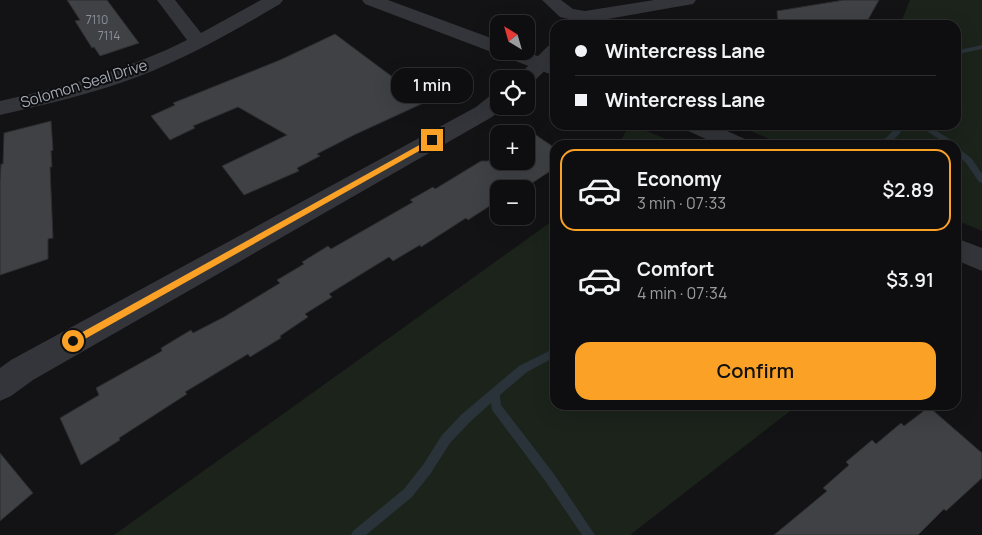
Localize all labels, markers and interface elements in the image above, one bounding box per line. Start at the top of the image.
house number: 7110 [86,11,108,28]
north arrow [490,15,535,60]
map controls [490,15,535,225]
house number: 7114 [98,27,120,44]
text: Wintercress Lane [605,38,765,64]
street label: Solomon Seal Drive [18,54,150,113]
callout: 1 min [391,68,473,102]
button: locate [490,70,535,115]
text: 1 min [413,74,451,96]
text: Wintercress Lane [605,87,765,113]
button: + [490,125,535,170]
route end [421,129,443,151]
text: Economy [637,166,721,192]
icon: car [577,168,622,213]
text: $2.89 [882,177,934,203]
button: − [490,180,535,225]
text: 3 min · 07:33 [637,192,726,214]
text: Comfort [637,256,714,282]
icon: car [577,258,622,303]
text: $3.91 [886,267,934,293]
text: 4 min · 07:34 [637,282,727,304]
route start [62,330,84,352]
button: Confirm [575,342,936,400]

